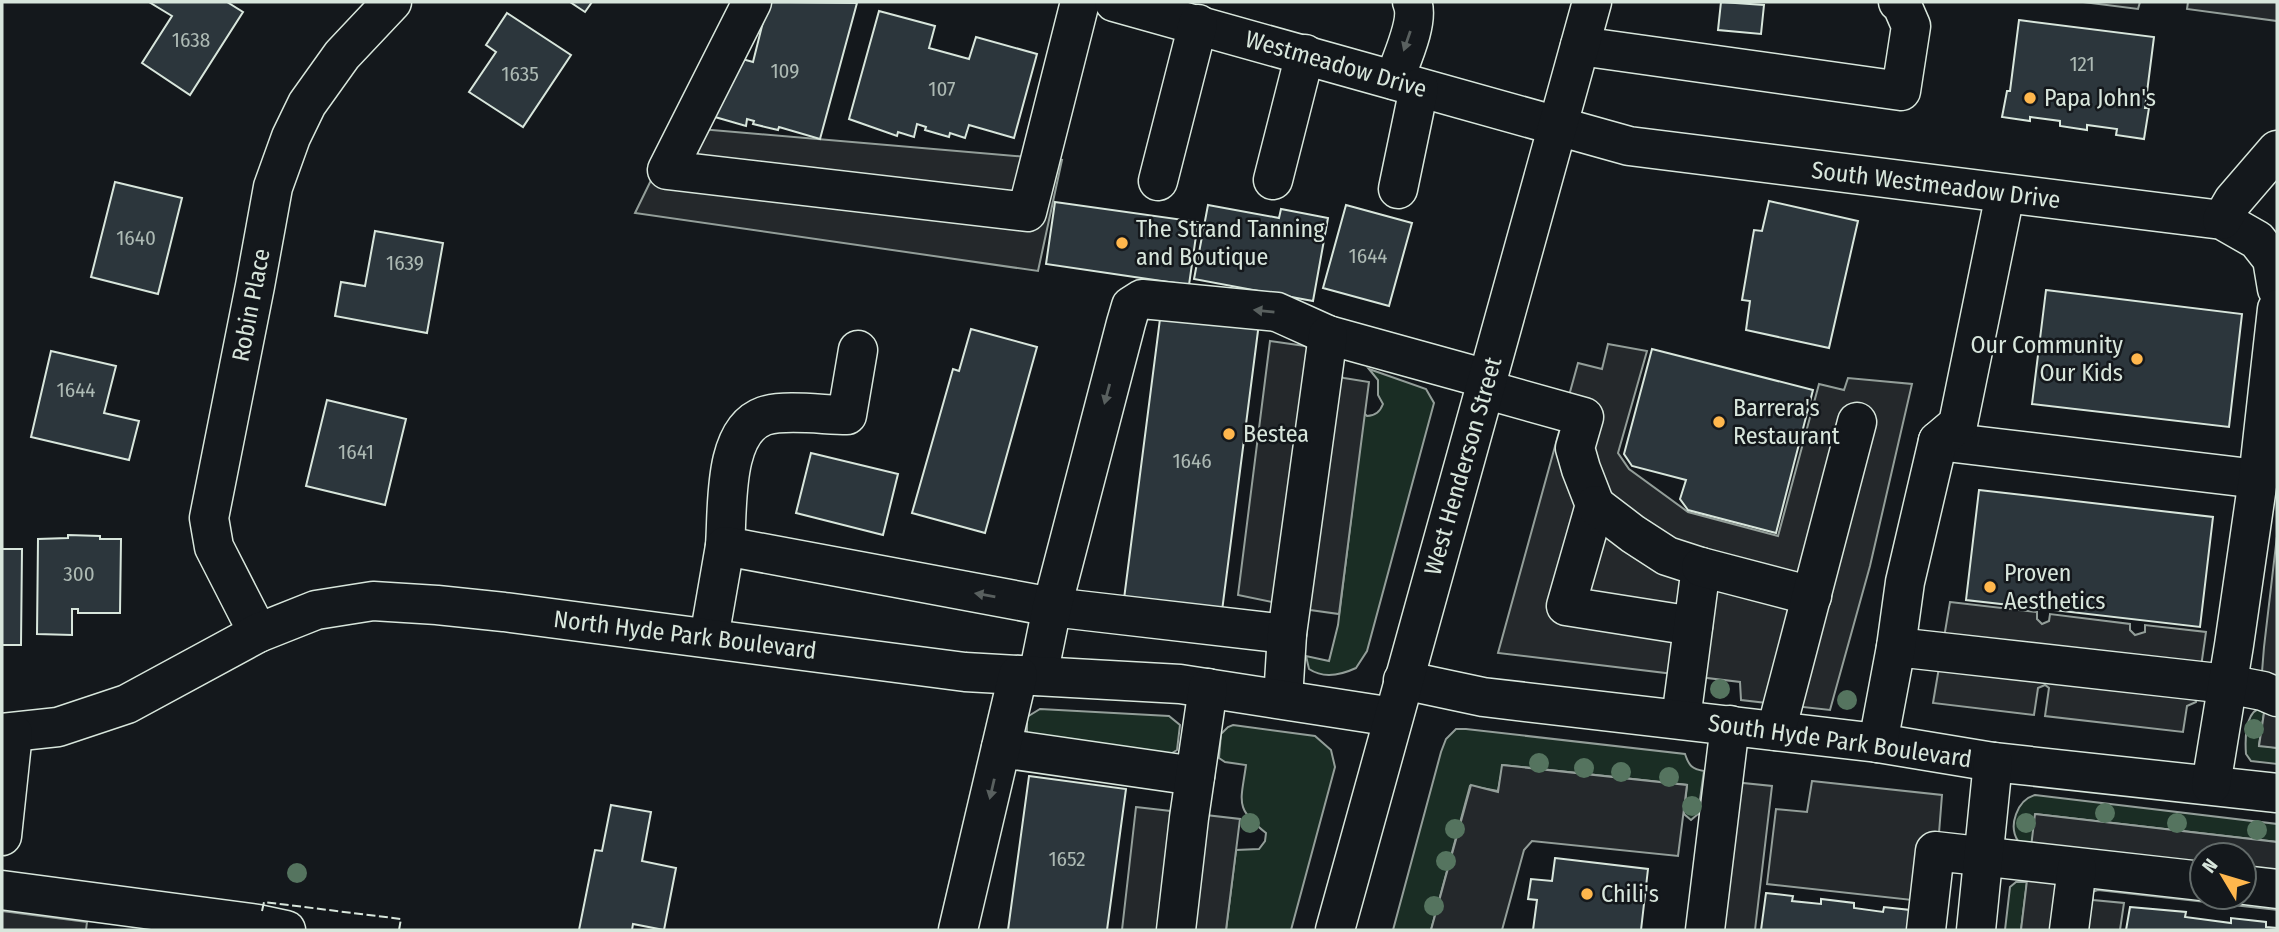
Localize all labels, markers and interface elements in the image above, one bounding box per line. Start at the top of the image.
street label: Westmeadow Drive [1242,25,1430,103]
house number: 1638 [172,27,210,53]
one-way arrow [1401,31,1412,52]
house number: 121 [2069,51,2095,77]
house number: 109 [770,58,800,84]
house number: 1635 [501,61,539,87]
house number: 107 [928,76,956,102]
place label: Papa John's [2044,84,2156,112]
marker: Papa John's [2022,90,2038,106]
street label: South Westmeadow Drive [1810,156,2062,214]
place label: The Strand Tanning and Boutique [1136,215,1325,271]
house number: 1640 [116,225,156,251]
marker: The Strand Tanning and Boutique [1114,235,1130,251]
house number: 1644 [1349,243,1387,269]
street label: Robin Place [226,246,276,364]
house number: 1639 [386,250,424,276]
one-way arrow [1253,305,1275,316]
place label: Our Community Our Kids [1970,331,2123,387]
marker: Our Community Our Kids [2129,351,2145,367]
street label: West Henderson Street [1418,354,1508,578]
house number: 1644 [57,377,95,403]
one-way arrow [1101,383,1112,405]
place label: Barrera's Restaurant [1733,394,1840,450]
marker: Barrera's Restaurant [1711,414,1727,430]
place label: Bestea [1243,420,1309,448]
marker: Bestea [1221,426,1237,442]
house number: 1641 [338,439,374,465]
house number: 1646 [1172,448,1212,474]
place label: Proven Aesthetics [2004,559,2106,615]
house number: 300 [63,561,95,587]
marker: Proven Aesthetics [1982,579,1998,595]
one-way arrow [974,589,996,600]
street label: North Hyde Park Boulevard [552,605,818,665]
street label: South Hyde Park Boulevard [1706,709,1974,773]
one-way arrow [986,778,997,800]
north arrow [2188,841,2258,911]
house number: 1652 [1048,846,1086,872]
text: N [2197,854,2223,877]
place label: Chili's [1601,880,1659,908]
marker: Chili's [1579,886,1595,902]

